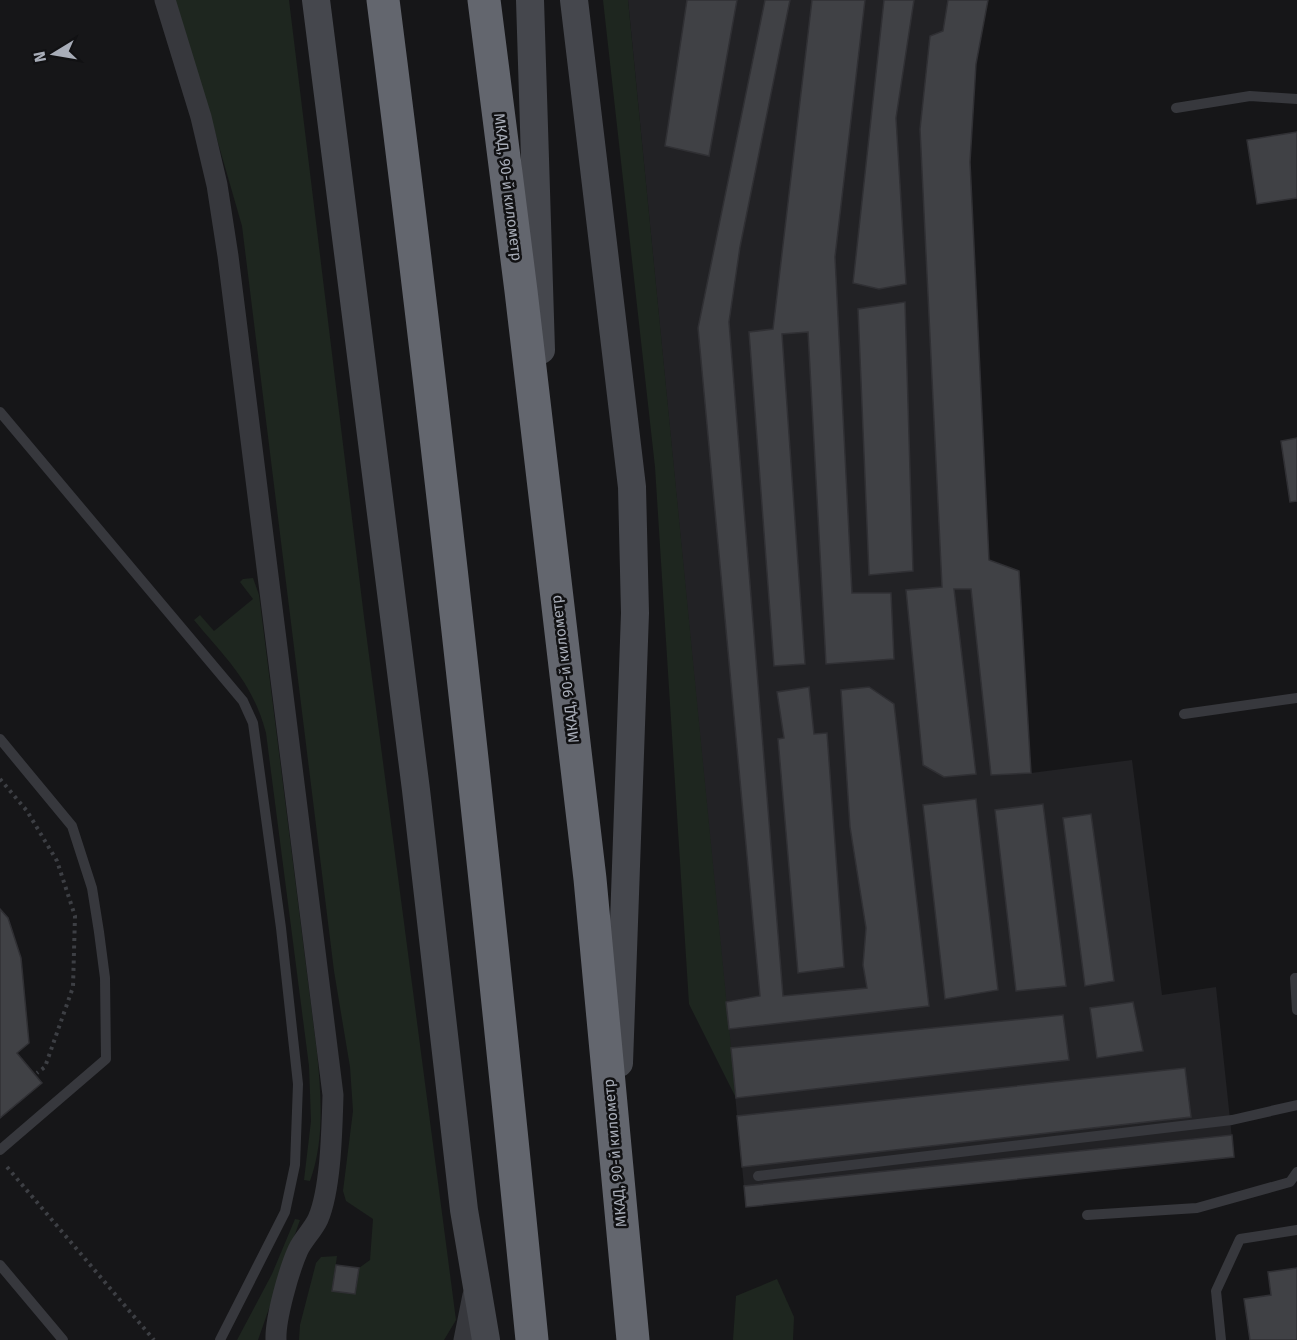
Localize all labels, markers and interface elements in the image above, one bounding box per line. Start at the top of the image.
north arrow [24,24,84,84]
text: N [29,50,50,64]
street label: МКАД, 90-й километр [490,112,526,262]
street label: МКАД, 90-й километр [547,594,583,744]
street label: МКАД, 90-й километр [600,1078,630,1228]

